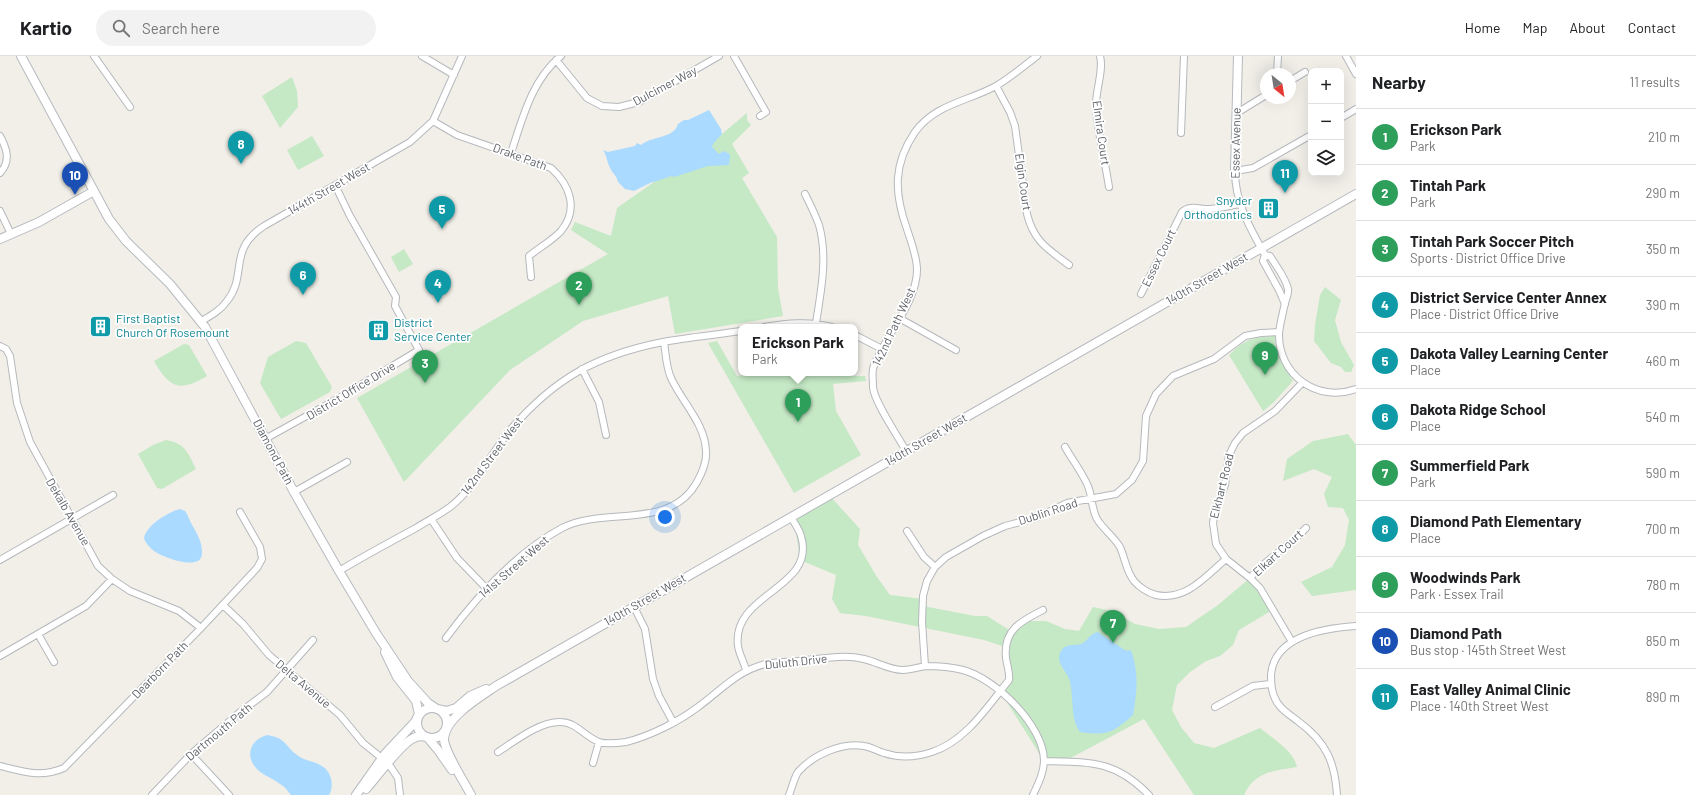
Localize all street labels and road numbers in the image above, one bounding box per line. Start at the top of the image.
street label: Dulcimer Way [630,62,699,108]
street label: Elmira Court [1091,100,1113,166]
street label: Essex Avenue [1227,107,1243,179]
street label: Drake Path [491,140,549,172]
street label: Elgin Court [1013,152,1035,211]
street label: 144th Street West [285,159,372,217]
street label: Essex Court [1138,227,1178,289]
street label: 140th Street West [1163,249,1250,307]
street label: 142nd Path West [869,285,917,368]
street label: District Office Drive [303,358,398,422]
street label: 140th Street West [882,410,969,468]
street label: 142nd Street West [457,414,525,497]
street label: Diamond Path [251,416,297,487]
street label: Elkhart Road [1206,452,1236,520]
street label: Dekalb Avenue [44,475,94,548]
street label: Dublin Road [1016,495,1079,527]
street label: Elkart Court [1249,526,1305,578]
street label: 141st Street West [476,532,551,600]
street label: 140th Street West [601,570,688,628]
street label: Dearborn Path [128,638,190,701]
street label: Duluth Drive [764,651,828,671]
street label: Delta Avenue [273,656,334,710]
street label: Dartmouth Path [182,699,254,763]

